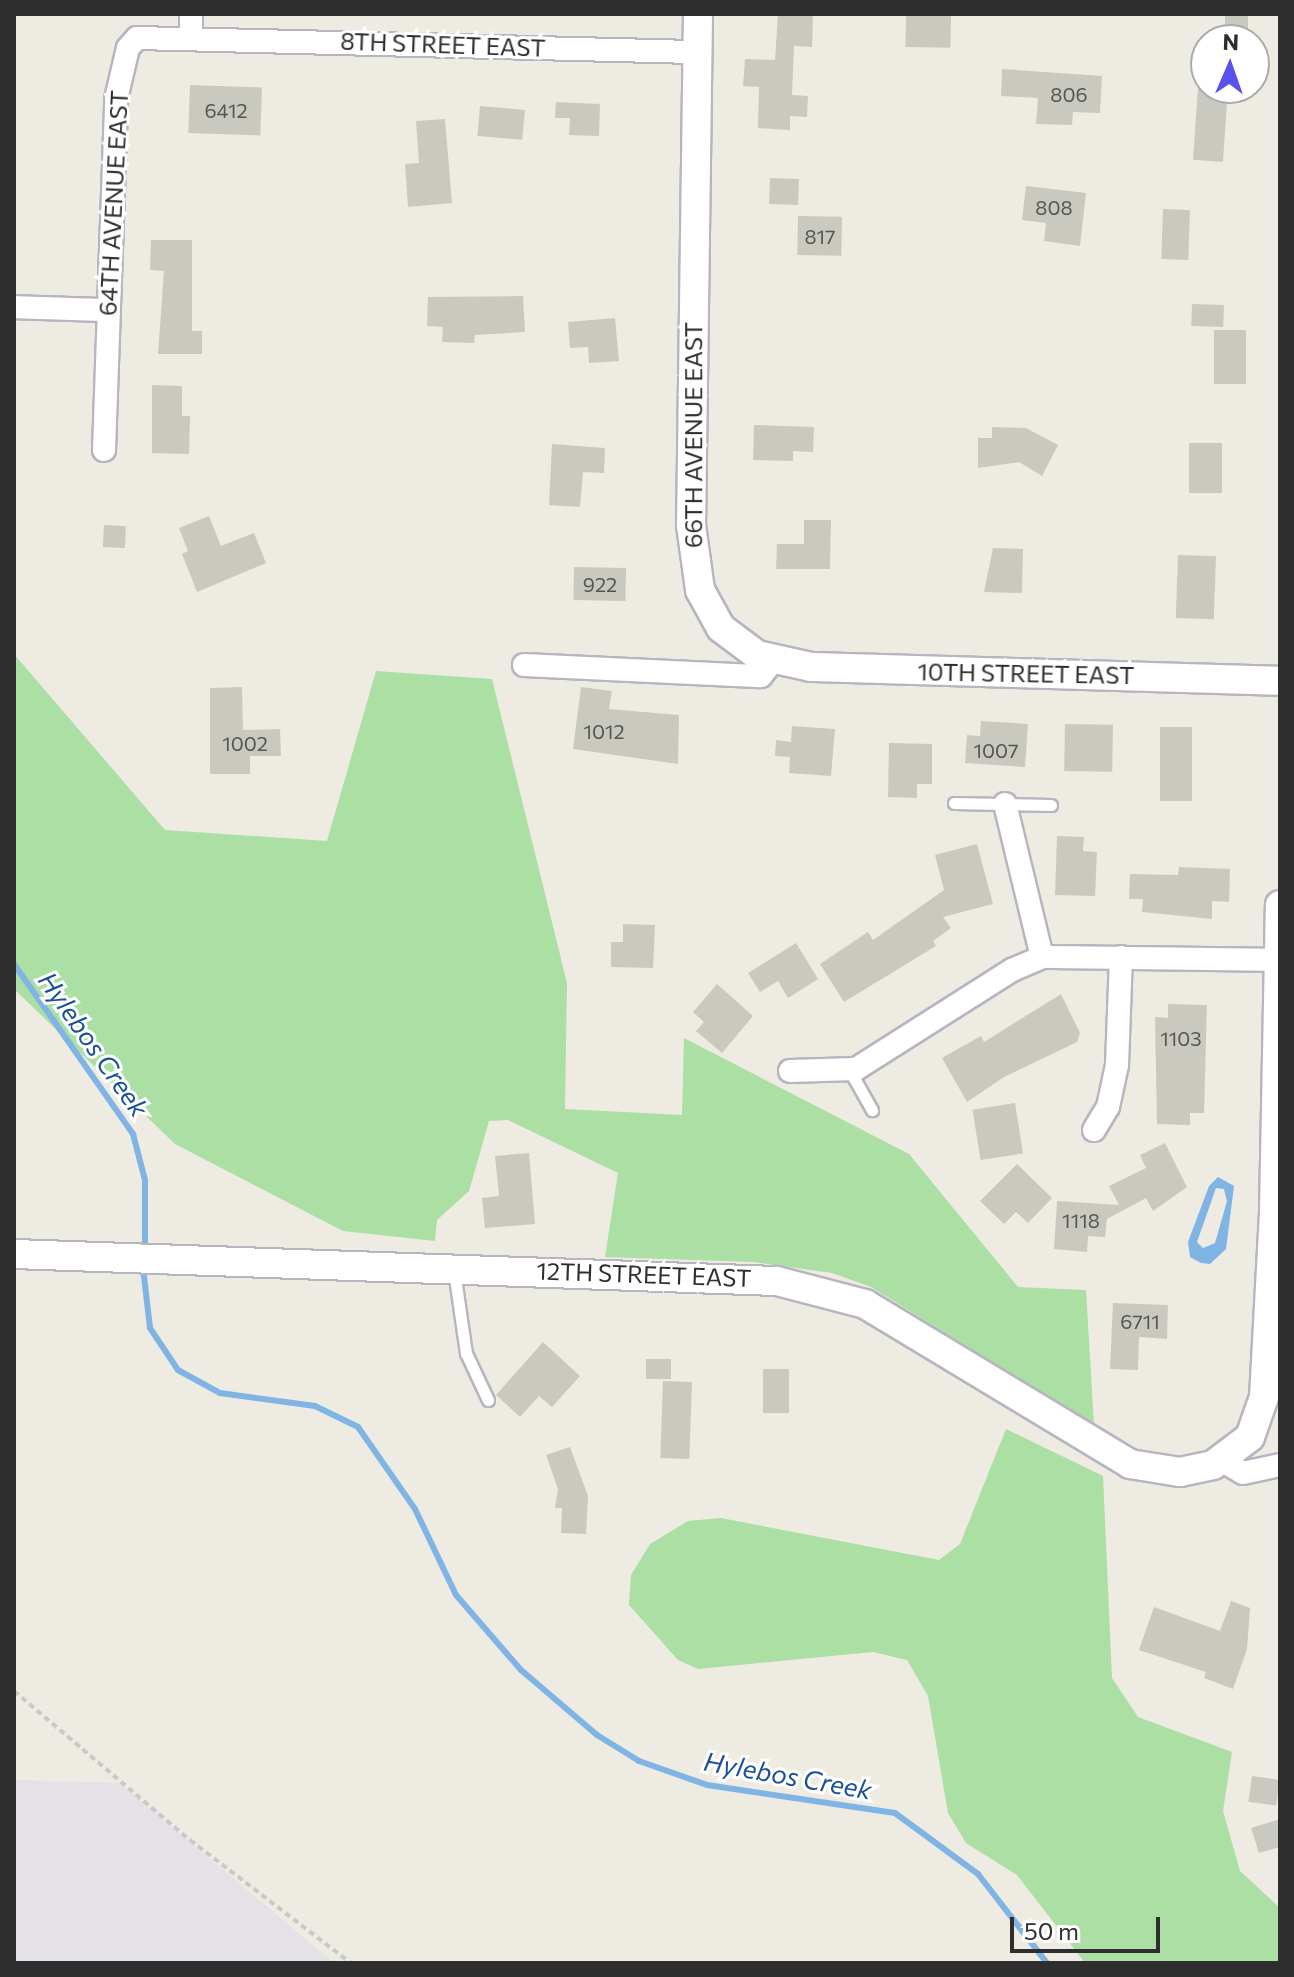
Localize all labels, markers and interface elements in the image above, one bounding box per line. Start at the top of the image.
north arrow [1190,24,1270,104]
street label: 8TH STREET EAST [340,26,546,62]
text: N [1222,28,1240,55]
house number: 806 [1050,82,1088,106]
street label: 64TH AVENUE EAST [93,89,133,317]
house number: 6412 [204,98,248,122]
house number: 808 [1035,195,1073,219]
house number: 817 [804,224,836,248]
street label: 66TH AVENUE EAST [679,322,707,548]
house number: 922 [583,572,617,596]
street label: 10TH STREET EAST [917,657,1135,689]
house number: 1012 [583,719,625,743]
house number: 1002 [222,731,268,755]
house number: 1007 [973,738,1019,762]
water label: Hylebos Creek [32,965,156,1123]
house number: 1103 [1160,1026,1202,1050]
house number: 1118 [1062,1208,1100,1232]
street label: 12TH STREET EAST [536,1256,752,1292]
house number: 6711 [1120,1309,1160,1333]
water label: Hylebos Creek [702,1745,874,1805]
scale bar [1014,1901,1164,1951]
text: 50 m [1024,1916,1079,1945]

